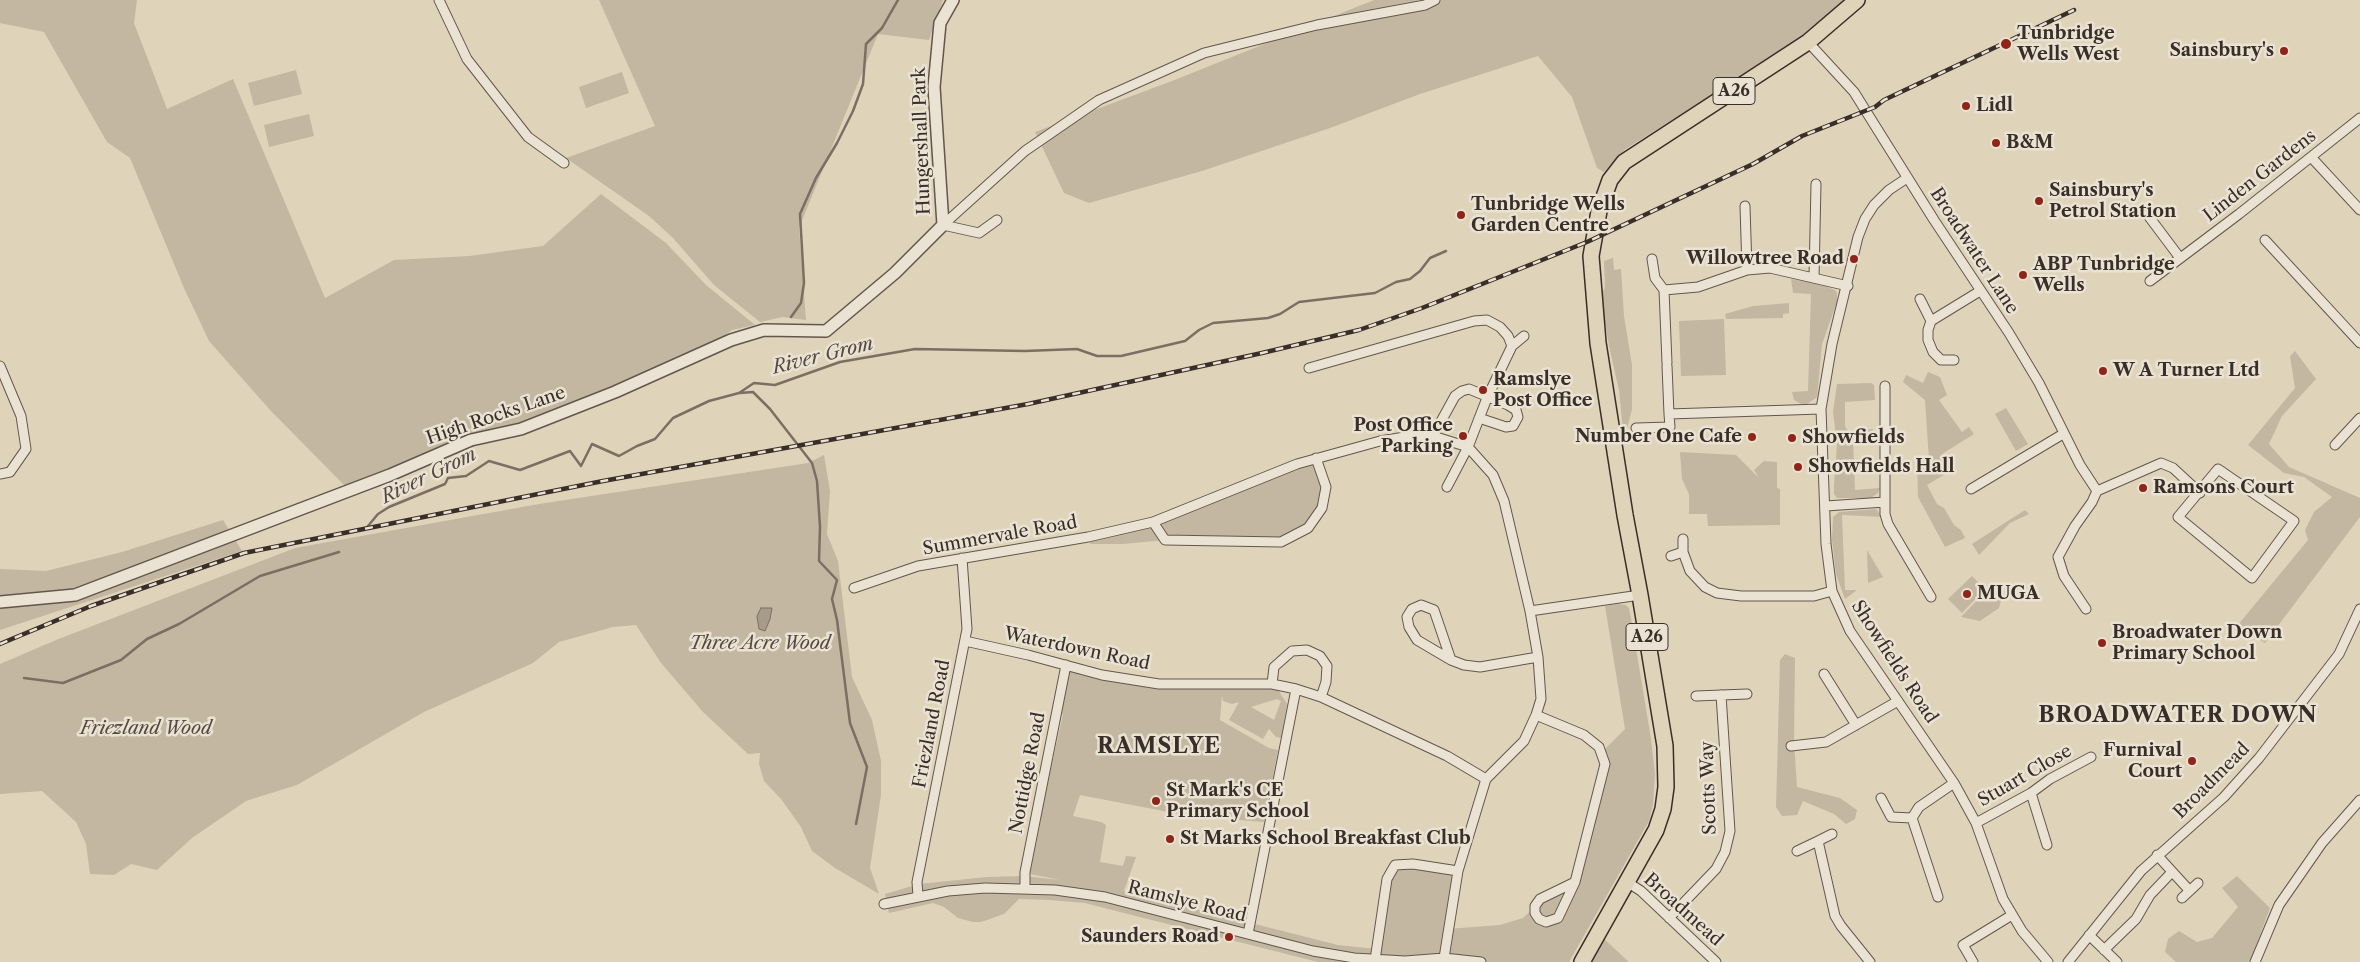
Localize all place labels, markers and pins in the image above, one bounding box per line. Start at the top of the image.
place label: Tunbridge Wells West [2017,23,2119,66]
marker: Tunbridge Wells West [1999,37,2013,51]
place label: Sainsbury's [2169,40,2274,62]
marker: Sainsbury's [2278,45,2290,57]
place label: Lidl [1976,95,2013,117]
marker: Lidl [1960,100,1972,112]
place label: B&M [2006,132,2053,154]
marker: B&M [1990,137,2002,149]
place label: Sainsbury's Petrol Station [2049,180,2176,222]
place label: Tunbridge Wells Garden Centre [1471,194,1625,236]
marker: Sainsbury's Petrol Station [2033,195,2045,207]
marker: Tunbridge Wells Garden Centre [1455,209,1467,221]
place label: Willowtree Road [1686,248,1844,270]
marker: Willowtree Road [1848,253,1860,265]
place label: ABP Tunbridge Wells [2033,254,2175,296]
marker: ABP Tunbridge Wells [2017,269,2029,281]
place label: W A Turner Ltd [2113,360,2260,382]
marker: W A Turner Ltd [2097,365,2109,377]
place label: Ramslye Post Office [1493,369,1593,412]
marker: Ramslye Post Office [1477,384,1489,396]
place label: Post Office Parking [1353,415,1453,458]
place label: Number One Cafe [1575,426,1742,448]
place label: Showfields [1802,427,1905,449]
marker: Post Office Parking [1457,430,1469,442]
marker: Number One Cafe [1746,431,1758,443]
marker: Showfields [1786,432,1798,444]
place label: Showfields Hall [1808,456,1955,478]
marker: Showfields Hall [1792,461,1804,473]
place label: Ramsons Court [2153,477,2294,499]
marker: Ramsons Court [2137,482,2149,494]
place label: MUGA [1977,583,2039,605]
marker: MUGA [1961,588,1973,600]
place label: Broadwater Down Primary School [2112,622,2282,664]
marker: Broadwater Down Primary School [2096,637,2108,649]
place label: Furnival Court [2103,740,2182,782]
marker: Furnival Court [2186,755,2198,767]
place label: St Mark's CE Primary School [1166,780,1309,822]
marker: St Mark's CE Primary School [1150,795,1162,807]
place label: St Marks School Breakfast Club [1180,828,1471,850]
marker: St Marks School Breakfast Club [1164,833,1176,845]
place label: Saunders Road [1081,926,1219,948]
marker: Saunders Road [1223,931,1235,943]

